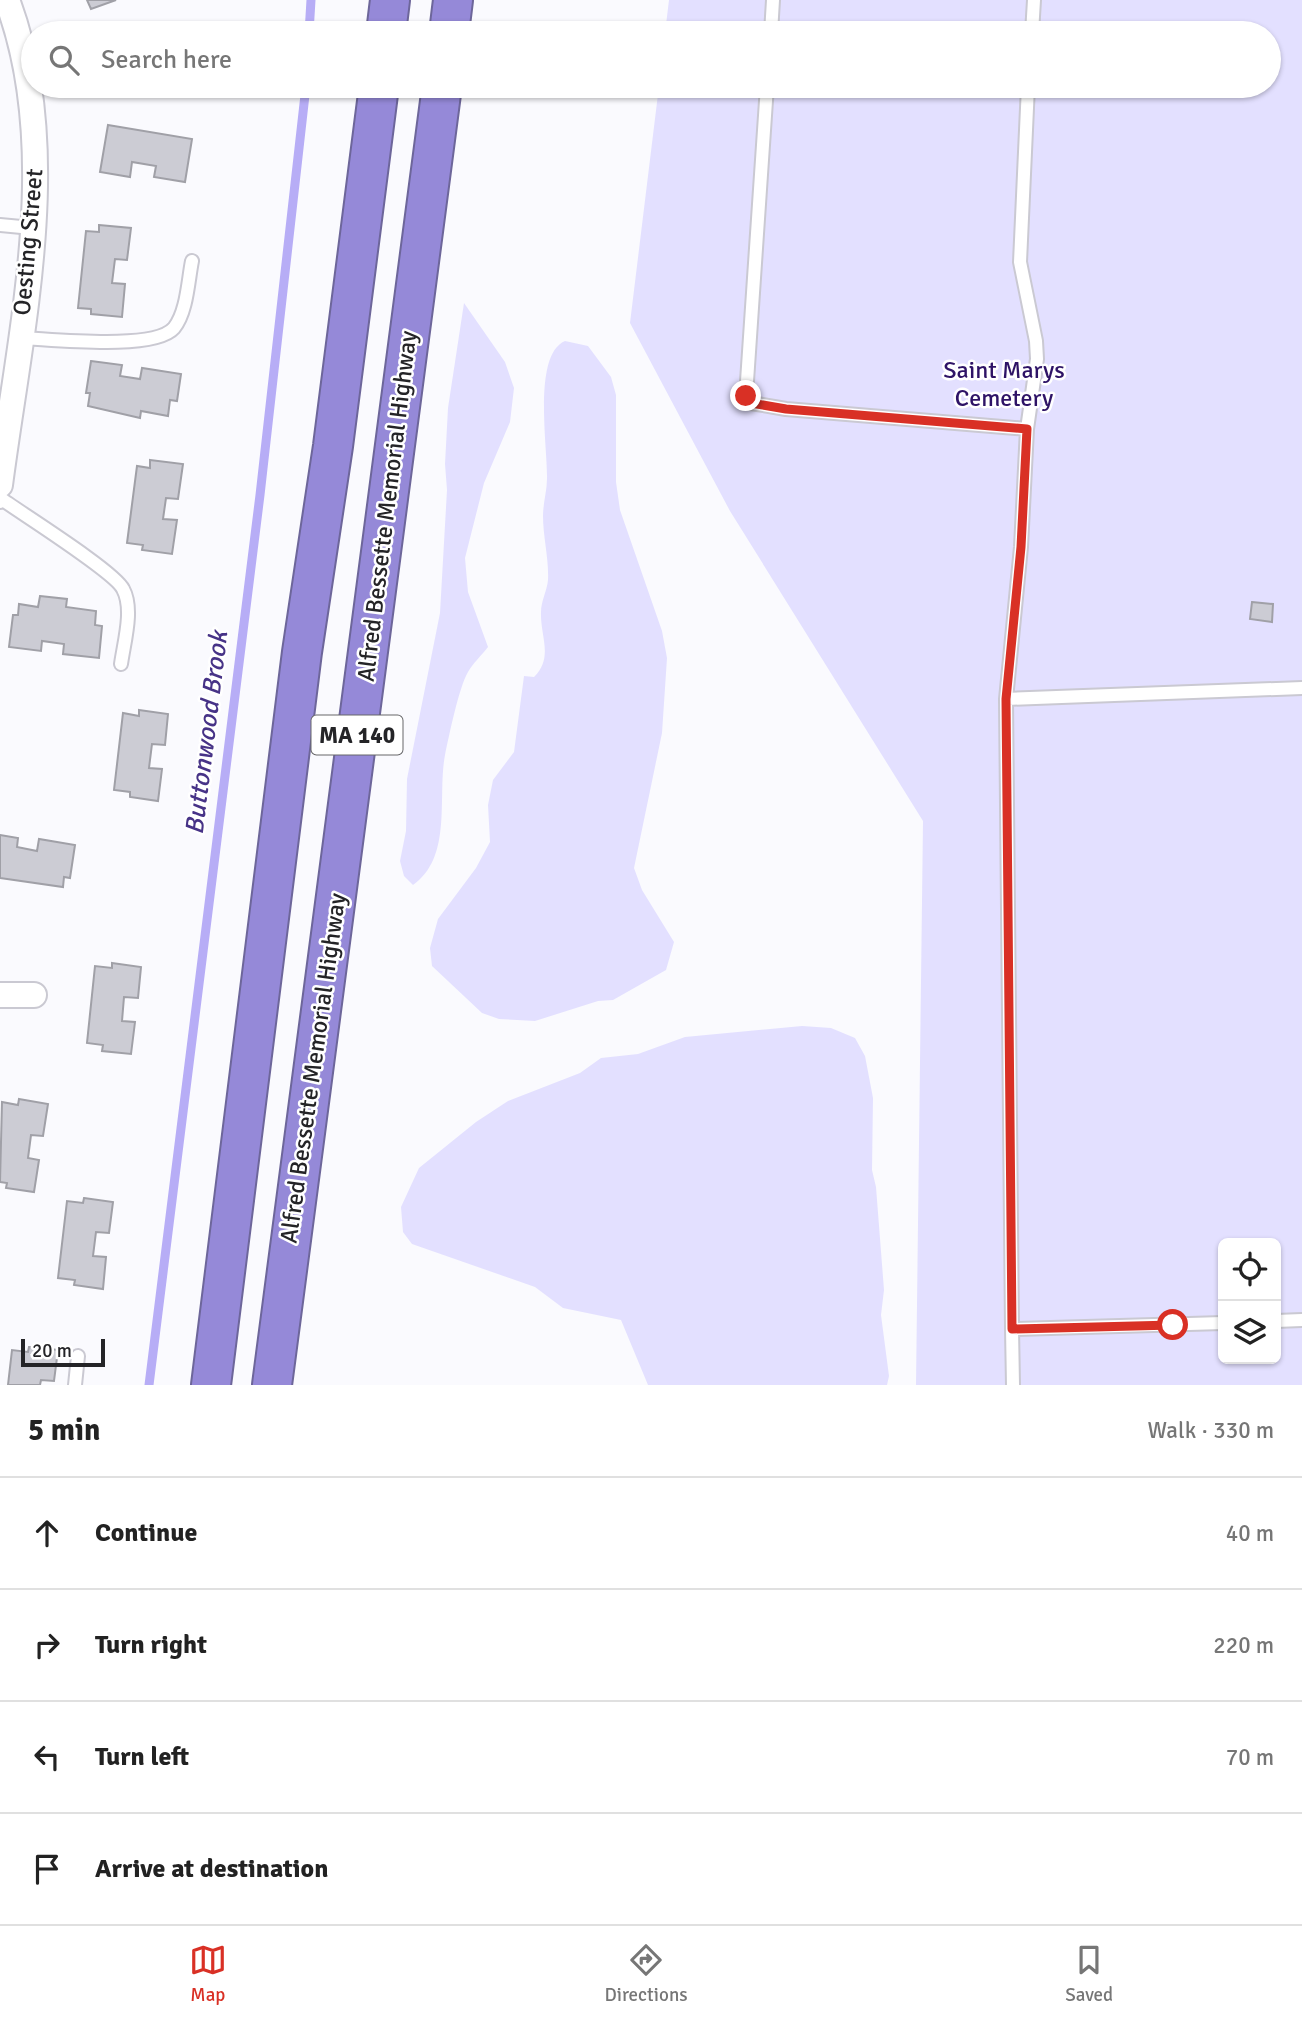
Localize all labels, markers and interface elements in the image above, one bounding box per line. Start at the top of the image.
search box [21,21,1281,98]
icon: search [45,41,83,79]
text: Search here [101,44,232,76]
street label: Oesting Street [7,167,49,317]
street label: Alfred Bessette Memorial Highway [351,329,423,683]
park label: Saint Marys Cemetery [943,355,1065,413]
route end [730,380,761,411]
water label: Buttonwood Brook [179,628,236,837]
road number: MA 140 [312,716,402,754]
street label: Alfred Bessette Memorial Highway [274,891,352,1245]
map controls [1218,1238,1281,1364]
button: locate [1218,1238,1281,1301]
button: layers [1218,1301,1281,1364]
route start [1157,1309,1188,1340]
scale bar [21,1336,105,1368]
text: 20 m [32,1339,72,1363]
text: 5 min [28,1412,100,1449]
text: Walk · 330 m [1148,1416,1274,1445]
icon: ahead [28,1514,66,1552]
text: Continue [95,1517,197,1549]
text: 40 m [1226,1519,1274,1548]
icon: right [28,1626,66,1664]
text: Turn right [95,1629,207,1661]
text: 220 m [1213,1631,1274,1660]
icon: left [28,1738,66,1776]
text: Turn left [95,1741,189,1773]
text: 70 m [1226,1743,1274,1772]
icon: arrive [28,1850,66,1888]
text: Arrive at destination [95,1853,328,1885]
tab: Map [189,1941,227,2007]
tab: Directions [605,1941,688,2007]
tab: Saved [1065,1941,1113,2007]

